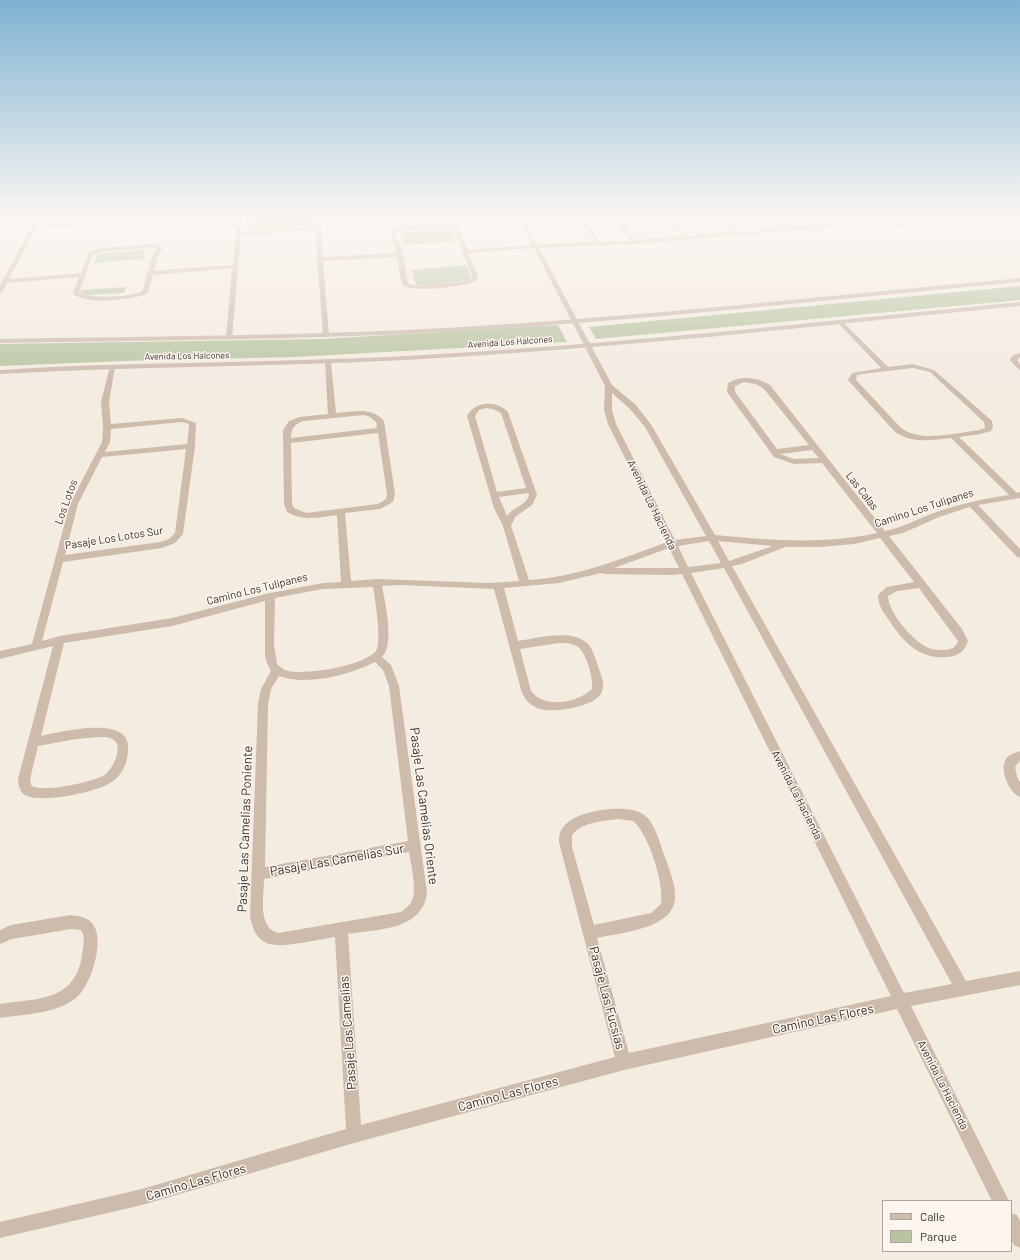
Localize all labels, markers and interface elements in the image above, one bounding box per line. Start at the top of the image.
street label: Avenida Los Halcones [467,334,553,350]
street label: Avenida Los Halcones [145,350,229,362]
street label: Avenida La Hacienda [624,458,680,552]
street label: Las Calas [843,469,881,513]
street label: Los Lotos [52,478,80,526]
street label: Camino Los Tulipanes [873,486,975,530]
street label: Pasaje Los Lotos Sur [64,524,164,552]
street label: Camino Los Tulipanes [205,570,309,608]
street label: Pasaje Las Camelias Oriente [407,727,441,885]
street label: Pasaje Las Camelias Poniente [234,745,256,913]
street label: Avenida La Hacienda [769,748,825,842]
street label: Pasaje Las Camelias Sur [269,841,405,879]
street label: Pasaje Las Fucsias [586,945,628,1051]
street label: Pasaje Las Camelias [336,976,360,1090]
street label: Camino Las Flores [771,1001,875,1037]
street label: Avenida La Hacienda [915,1038,971,1132]
street label: Camino Las Flores [456,1073,560,1115]
street label: Camino Las Flores [144,1160,248,1204]
legend [882,1200,1012,1252]
text: Calle [920,1209,945,1223]
text: Parque [920,1229,957,1243]

